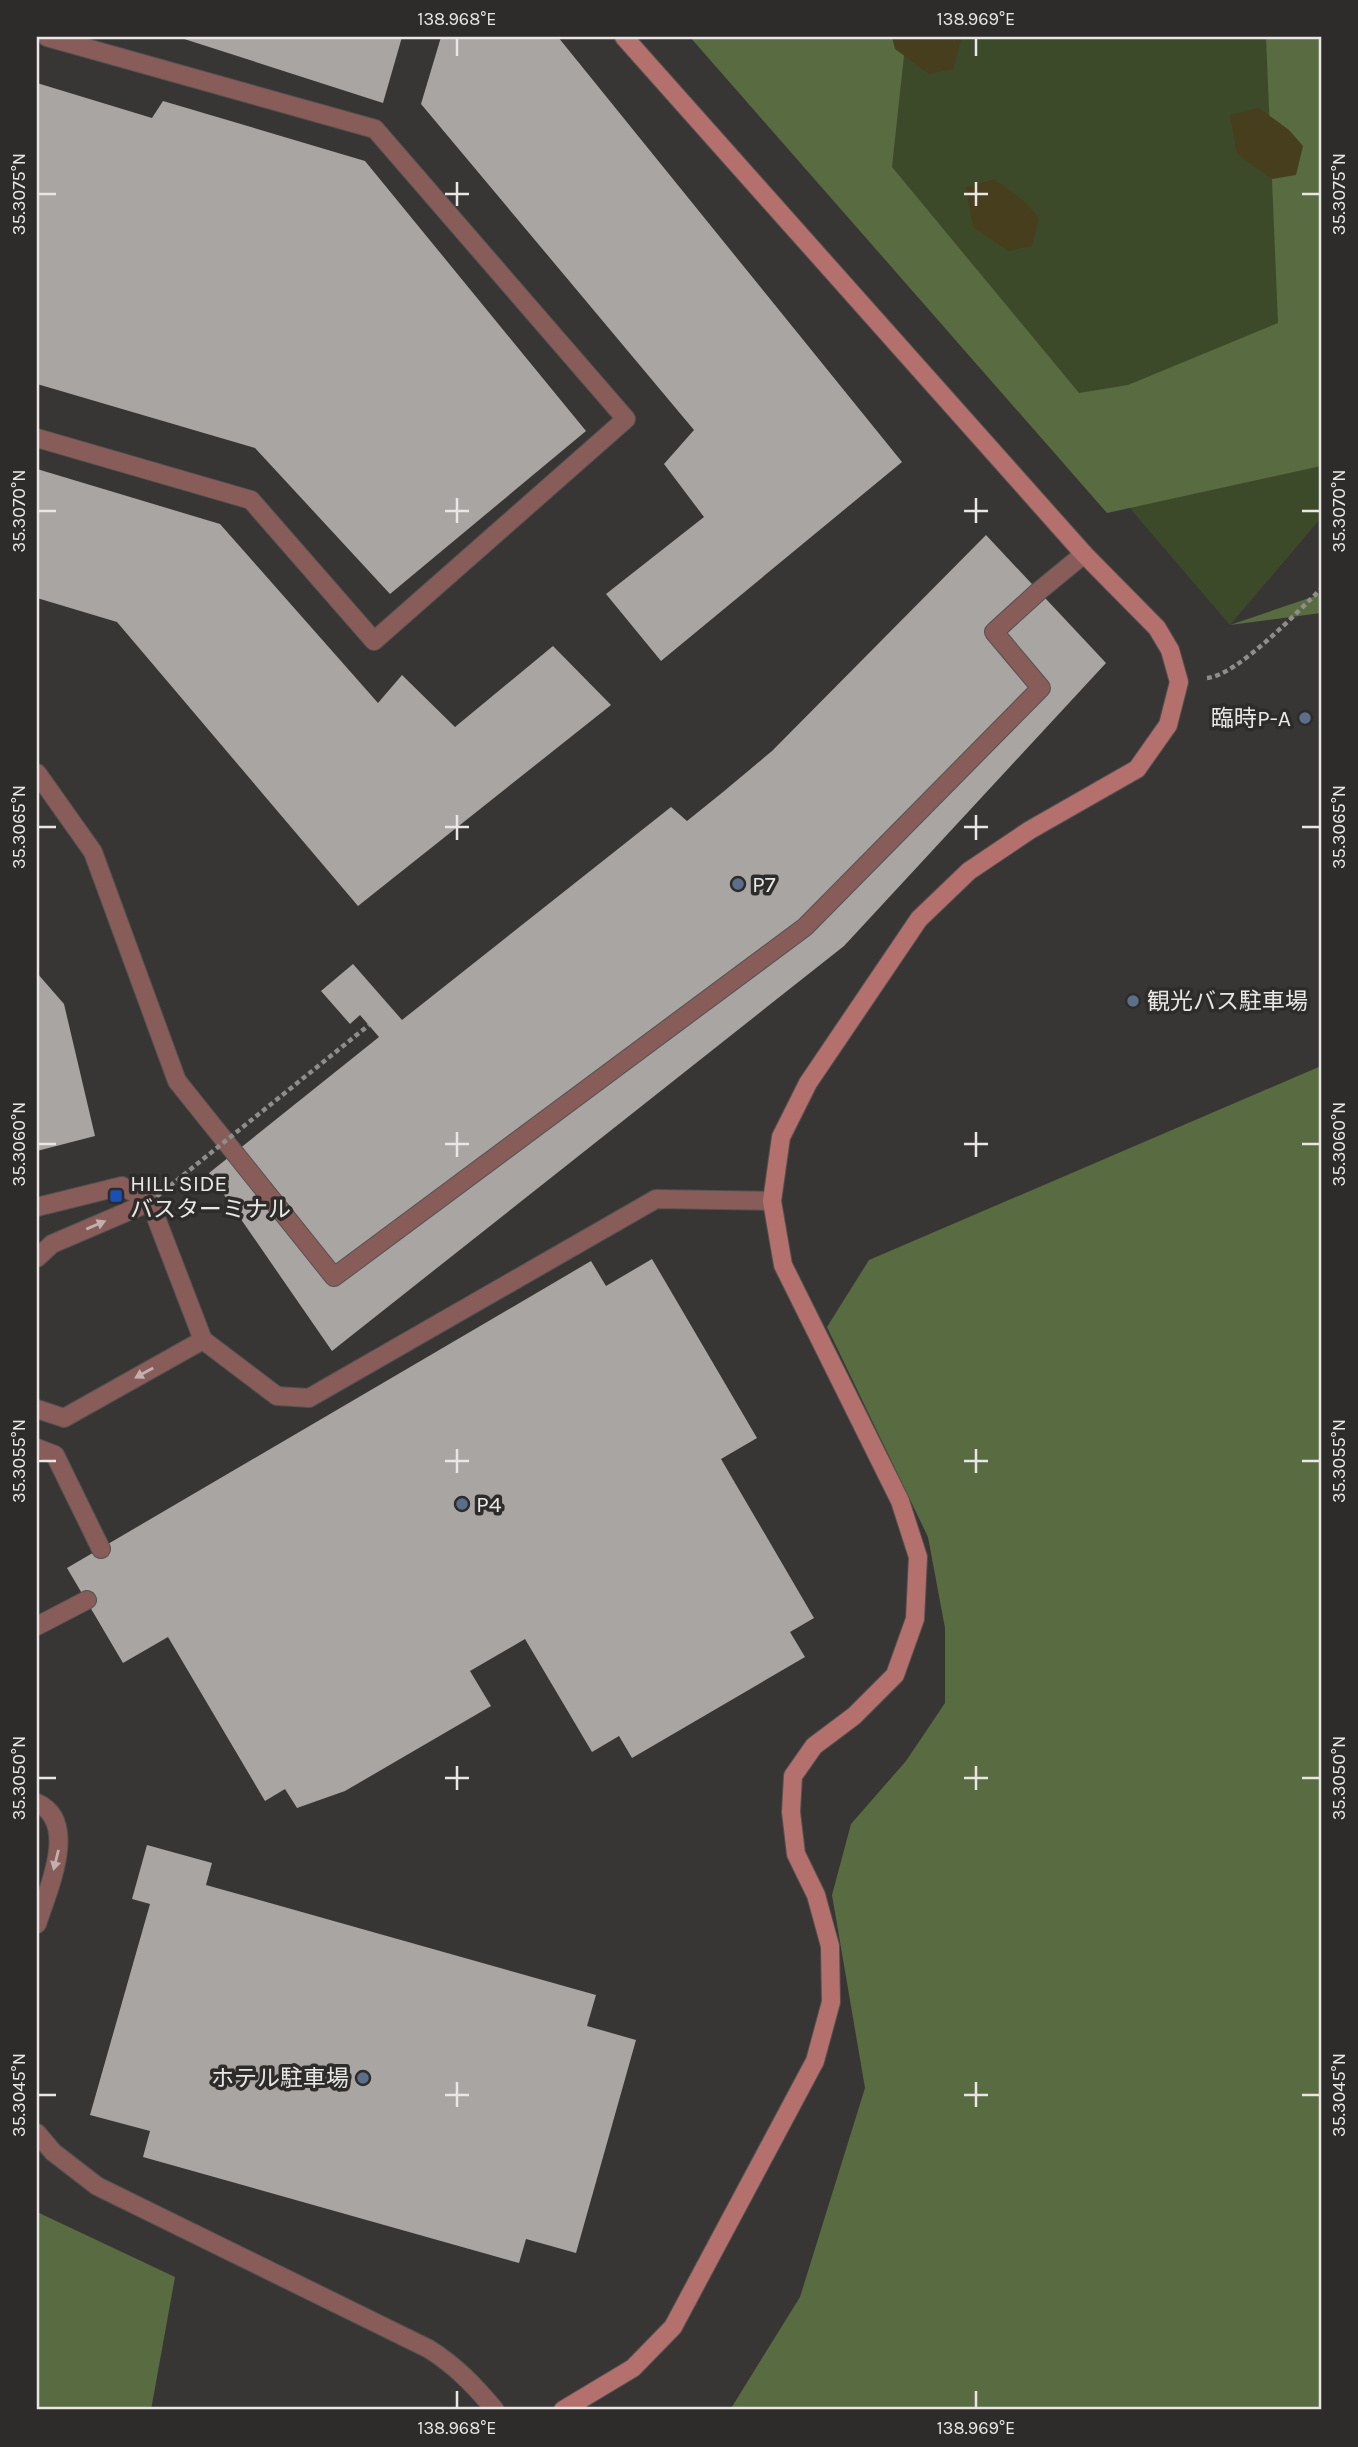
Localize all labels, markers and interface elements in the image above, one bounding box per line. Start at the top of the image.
text: 138.968°E [418,8,496,30]
text: 138.969°E [937,8,1015,30]
text: 35.3075°N [8,153,30,235]
text: 35.3075°N [1328,153,1350,235]
text: 35.3070°N [8,470,30,552]
text: 35.3070°N [1328,470,1350,552]
place label: 臨時P-A [1211,705,1291,732]
marker: 臨時P-A [1297,710,1313,726]
text: 35.3065°N [8,785,30,869]
text: 35.3065°N [1328,785,1350,869]
place label: P7 [752,871,776,898]
marker: P7 [730,876,746,892]
place label: 観光バス駐車場 [1147,988,1308,1015]
marker: 観光バス駐車場 [1125,993,1141,1009]
text: 35.3060°N [8,1102,30,1186]
text: 35.3060°N [1328,1102,1350,1186]
place label: HILL SIDE バスターミナル [130,1170,291,1223]
marker: HILL SIDE バスターミナル [108,1188,124,1204]
one-way arrow [85,1219,106,1230]
one-way arrow [134,1367,153,1379]
text: 35.3055°N [8,1419,30,1503]
text: 35.3055°N [1328,1419,1350,1503]
place label: P4 [476,1491,502,1518]
marker: P4 [454,1496,470,1512]
text: 35.3050°N [8,1736,30,1820]
text: 35.3050°N [1328,1736,1350,1820]
one-way arrow [50,1849,61,1871]
text: 35.3045°N [8,2053,30,2137]
text: 35.3045°N [1328,2053,1350,2137]
place label: ホテル駐車場 [211,2065,349,2092]
marker: ホテル駐車場 [355,2070,371,2086]
text: 138.968°E [418,2417,496,2439]
text: 138.969°E [937,2417,1015,2439]

